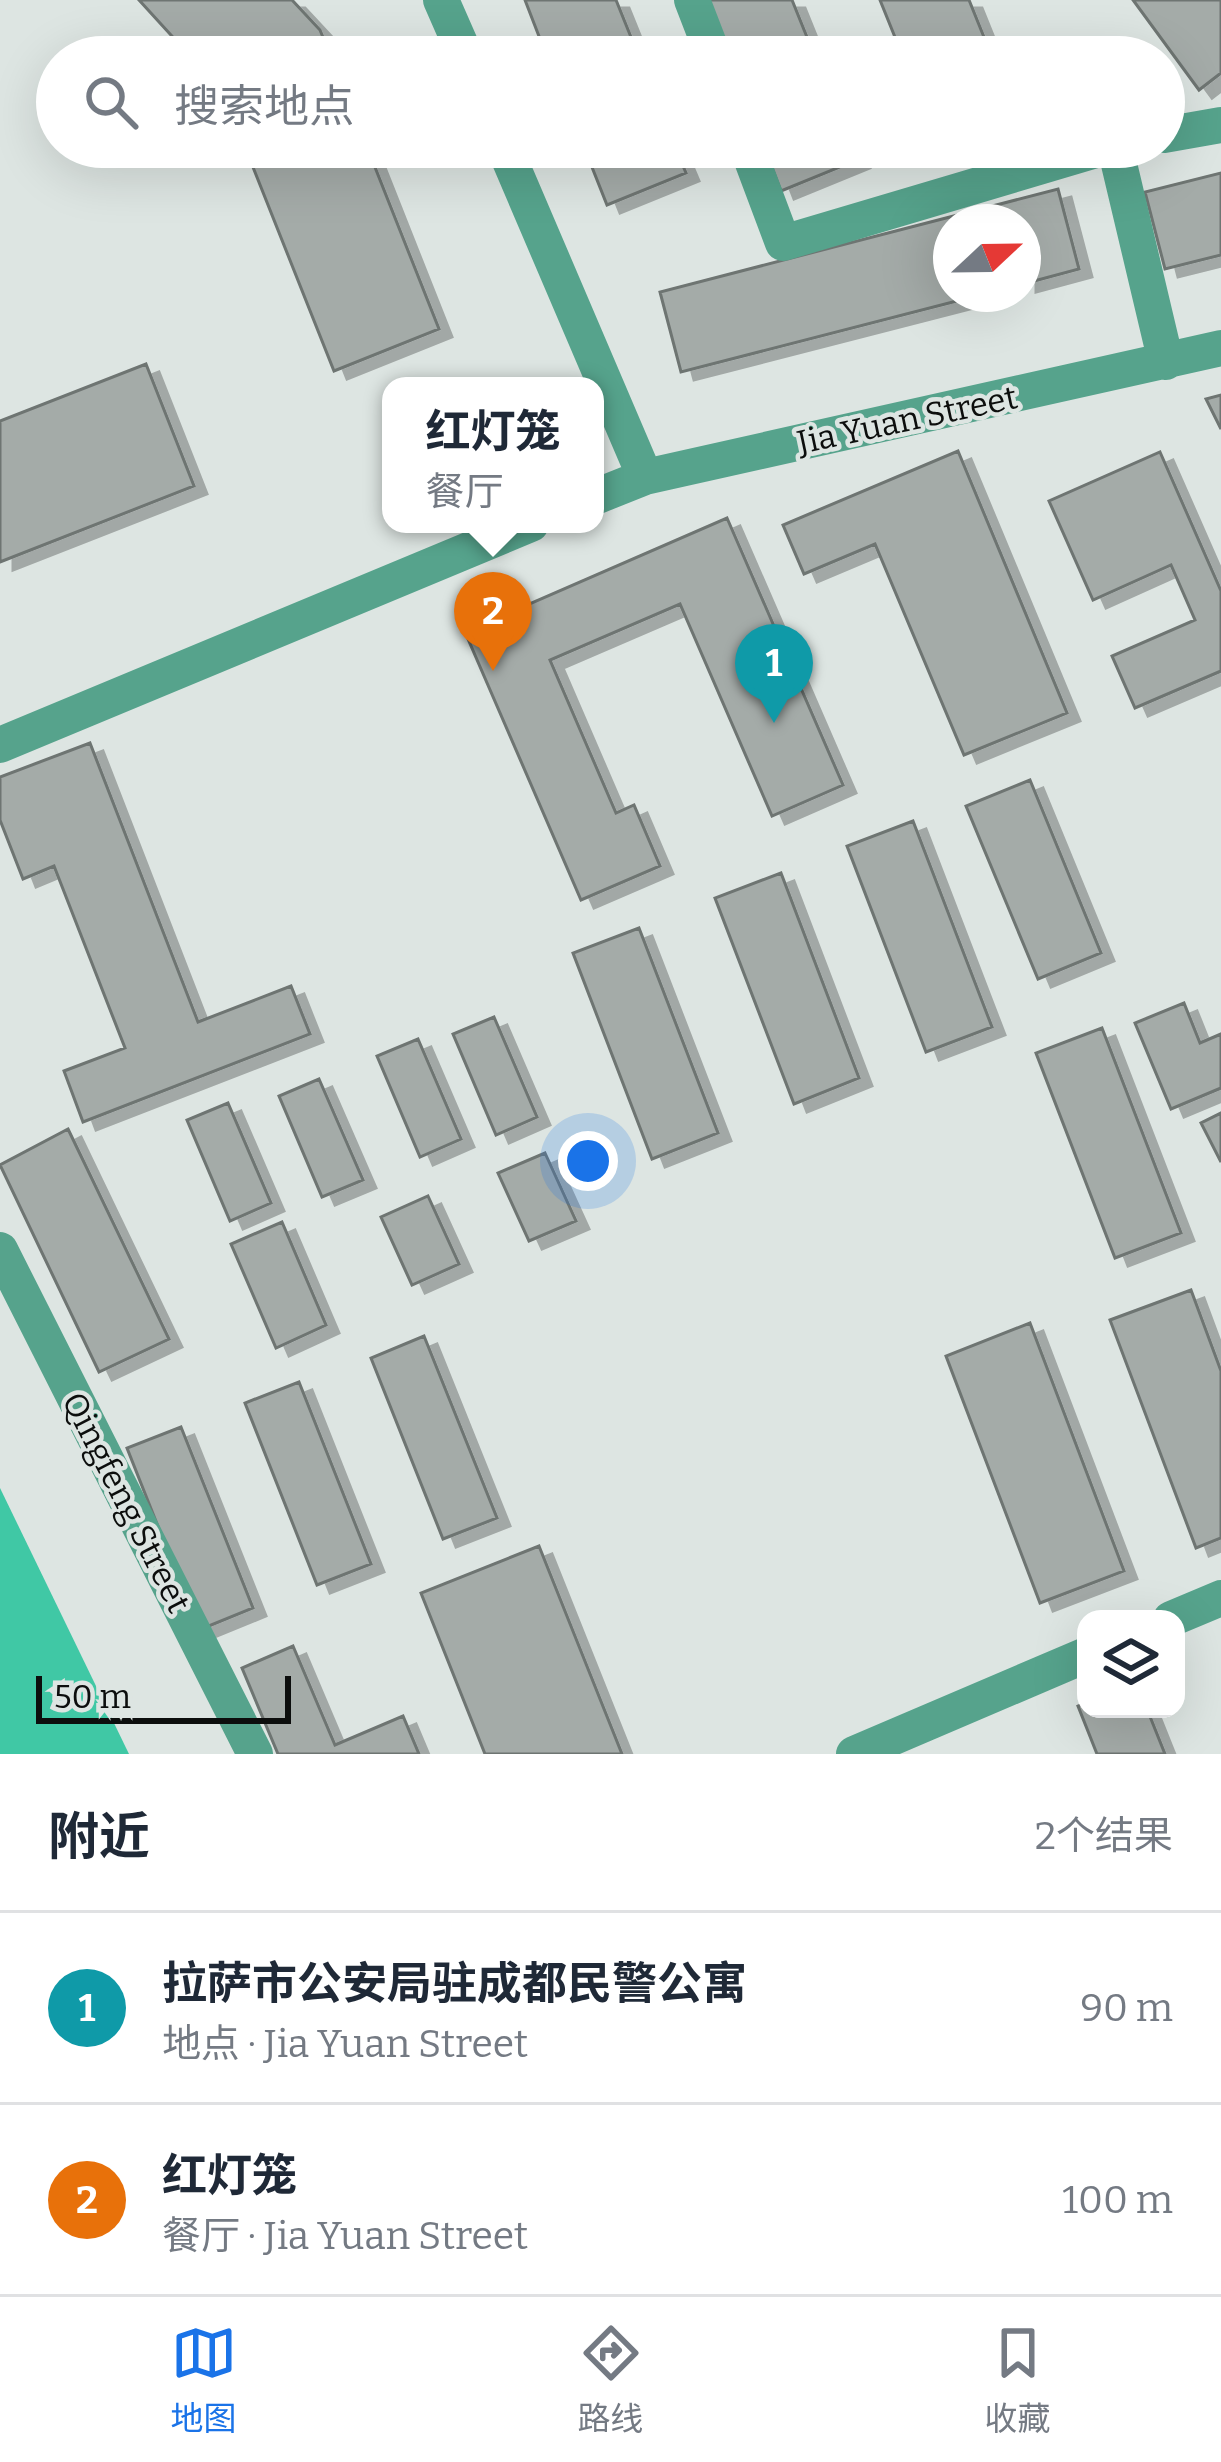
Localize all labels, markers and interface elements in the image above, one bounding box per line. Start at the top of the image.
search box [36,36,1185,168]
icon: search [78,69,144,135]
text: 搜索地点 [174,80,354,134]
north arrow [933,204,1041,312]
popup [382,377,604,533]
street label: Jia Yuan Street [793,377,1021,463]
text: 红灯笼 [425,405,561,459]
text: 餐厅 [425,469,504,515]
pin: 2 [454,572,532,671]
pin: 1 [735,624,813,723]
your location [558,1131,618,1191]
street label: Qingfeng Street [53,1386,199,1619]
map controls [1077,1610,1185,1718]
button: layers [1077,1610,1185,1718]
scale bar [36,1670,291,1723]
text: 50 m [54,1677,131,1717]
text: 附近 [48,1806,150,1868]
text: 2个结果 [1035,1813,1173,1859]
text: 拉萨市公安局驻成都民警公寓 [162,1957,747,2011]
text: 1 [79,1985,95,2031]
text: 90 m [1080,1985,1173,2031]
text: 地点 · Jia Yuan Street [162,2021,528,2067]
text: 红灯笼 [162,2149,297,2203]
text: 2 [76,2177,98,2223]
text: 100 m [1062,2177,1173,2223]
text: 餐厅 · Jia Yuan Street [162,2213,528,2259]
tab: 地图 [171,2320,237,2440]
tab: 路线 [578,2320,644,2440]
tab: 收藏 [985,2320,1051,2440]

